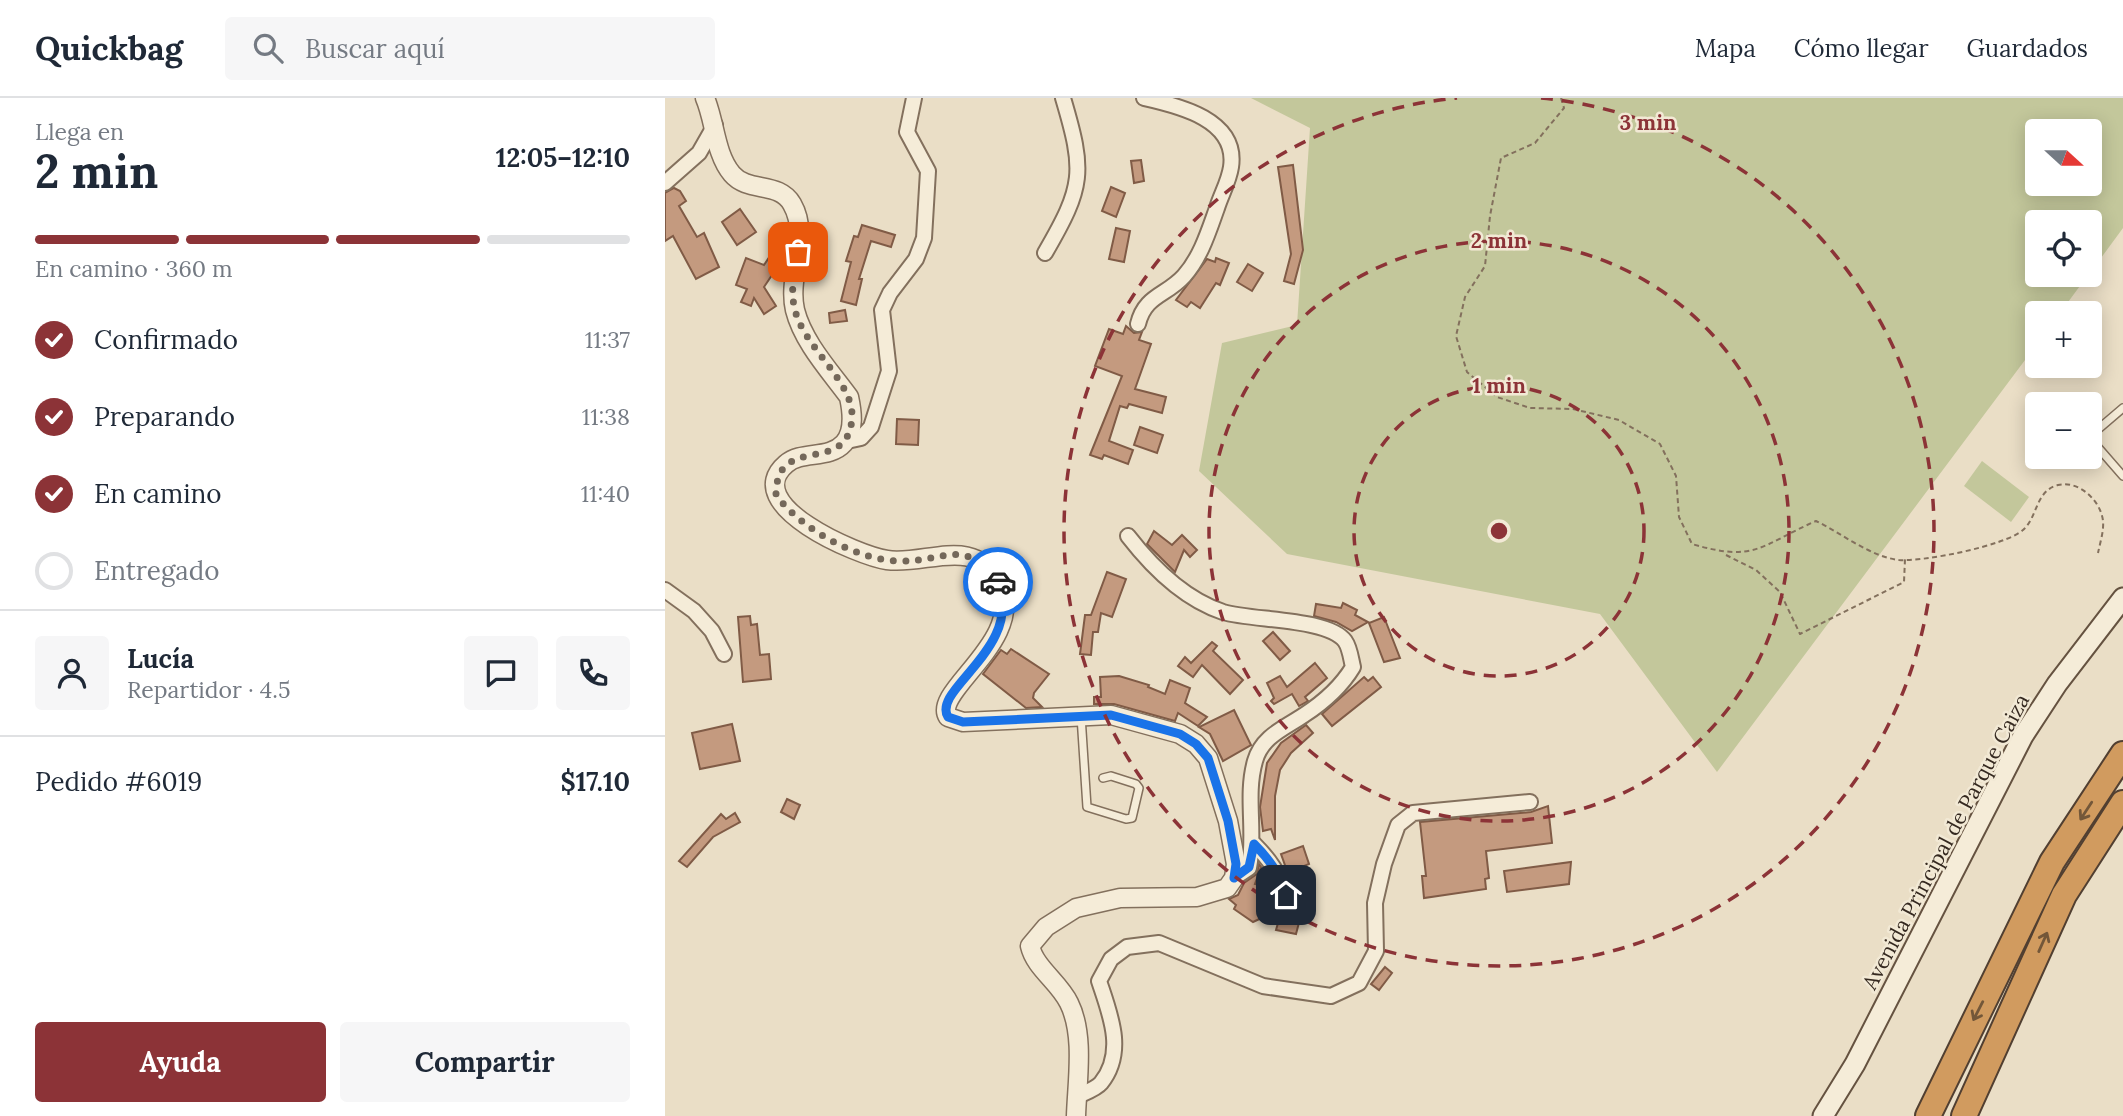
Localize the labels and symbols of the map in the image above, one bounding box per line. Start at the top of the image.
text: 3 min [1620,109,1676,136]
north arrow [2025,119,2102,196]
pin [768,222,828,282]
text: 2 min [1471,227,1527,254]
text: 1 min [1472,372,1526,399]
centre of rings [1487,519,1511,543]
courier [963,547,1033,617]
street label: Avenida Principal de Parque Caiza [1856,689,2035,995]
one-way arrow [2078,801,2093,820]
pin [1256,865,1316,925]
one-way arrow [2037,932,2050,953]
one-way arrow [1970,1000,1984,1021]

